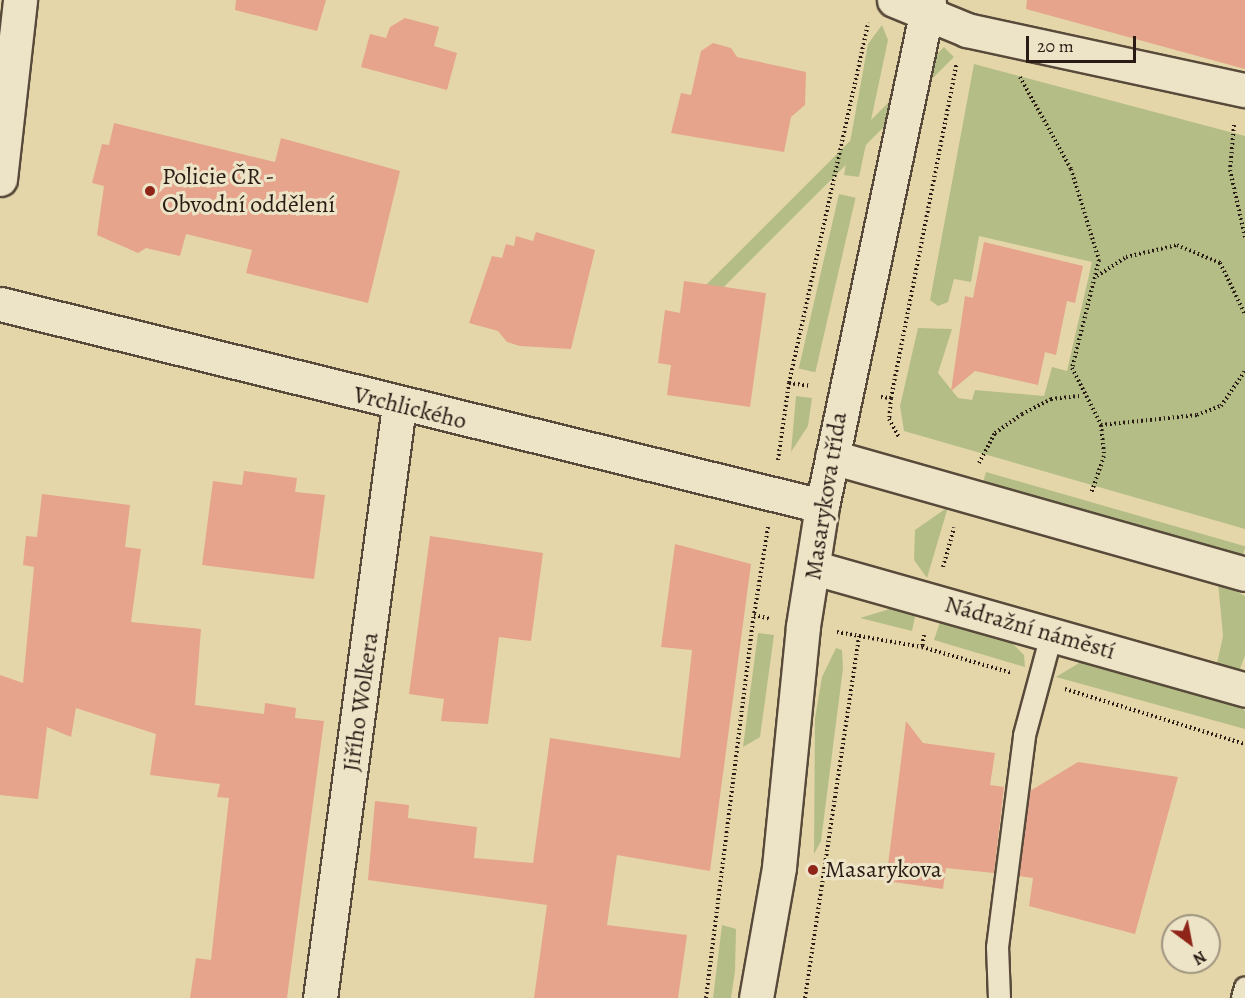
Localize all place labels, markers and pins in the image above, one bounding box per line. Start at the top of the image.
place label: Policie ČR - Obvodní oddělení [162,163,335,219]
marker: Policie ČR - Obvodní oddělení [143,184,157,198]
place label: Masarykova [825,856,942,884]
marker: Masarykova [806,863,820,877]

